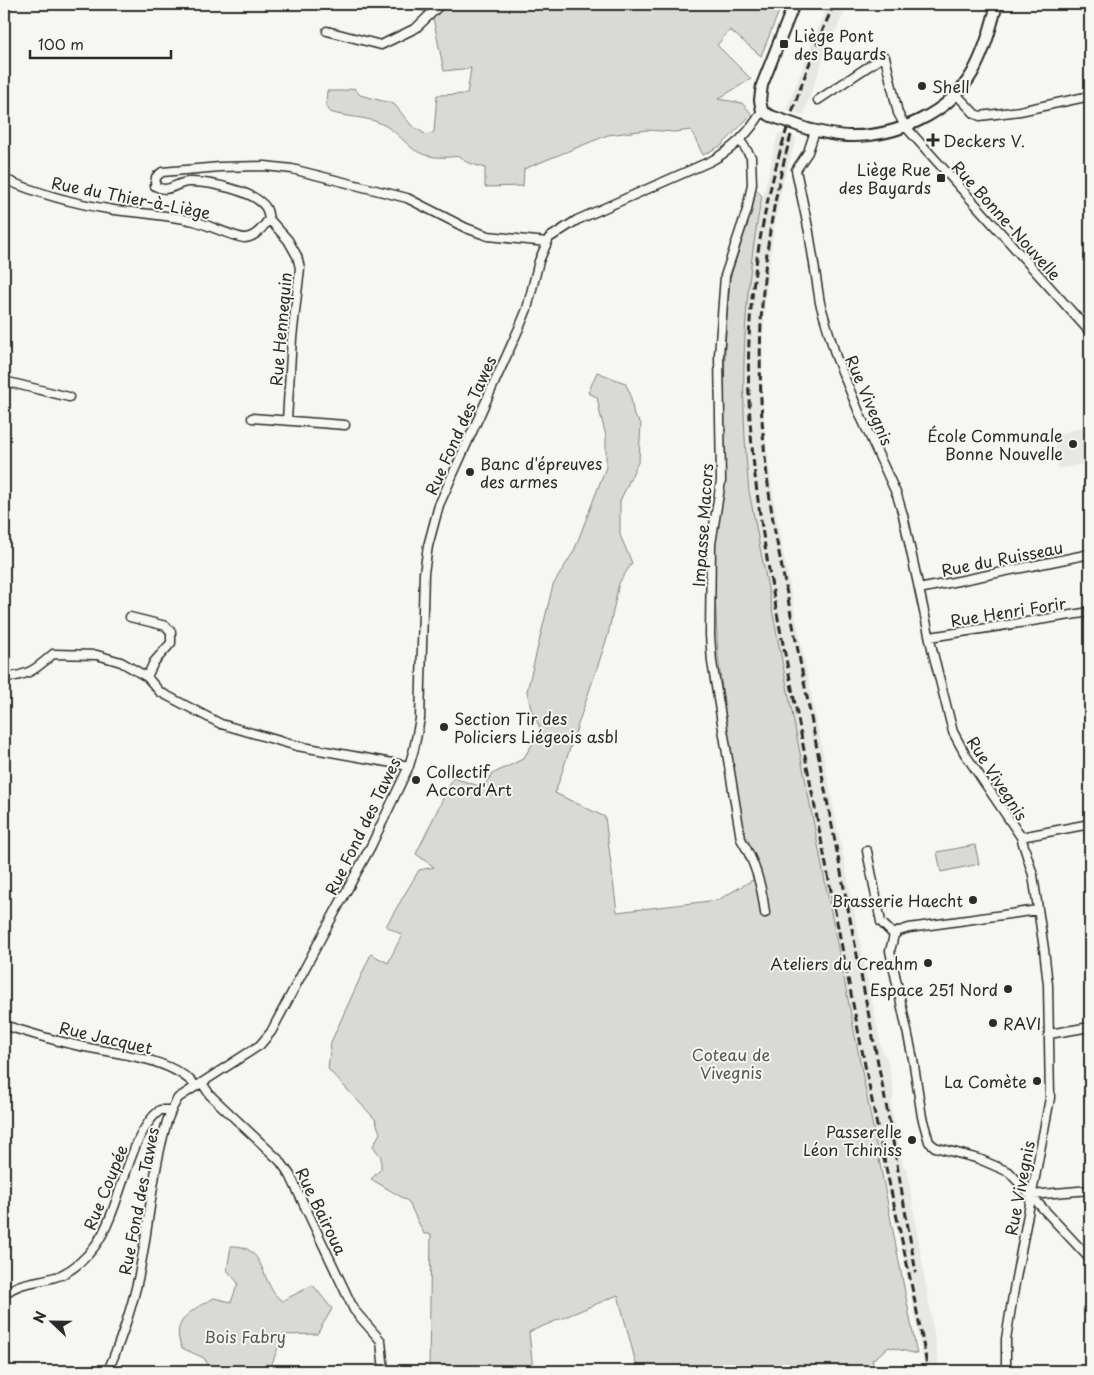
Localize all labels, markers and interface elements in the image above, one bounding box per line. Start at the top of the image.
place label: Liège Pont des Bayards [794,23,886,65]
scale bar [30,28,171,60]
text: 100 m [38,32,84,55]
marker: Liège Pont des Bayards [778,38,790,50]
place label: Shell [932,74,970,98]
marker: Shell [916,80,928,92]
place label: Deckers V. [943,128,1025,152]
marker: Deckers V. [927,134,939,146]
street label: Rue Bonne-Nouvelle [947,155,1067,285]
place label: Liège Rue des Bayards [839,157,931,199]
street label: Rue du Thier-à-Liège [49,170,213,224]
marker: Liège Rue des Bayards [935,172,947,184]
street label: Rue Hennequin [263,271,297,387]
street label: Rue Fond des Tawes [418,351,502,499]
street label: Rue Vivegnis [840,351,900,449]
place label: École Communale Bonne Nouvelle [927,423,1063,465]
marker: École Communale Bonne Nouvelle [1067,438,1079,450]
place label: Banc d'épreuves des armes [480,451,602,493]
street label: Impasse Macors [686,462,718,588]
marker: Banc d'épreuves des armes [464,466,476,478]
street label: Rue du Ruisseau [939,534,1065,582]
street label: Rue Henri Forir [948,590,1068,632]
place label: Section Tir des Policiers Liégeois asbl [454,706,618,748]
marker: Section Tir des Policiers Liégeois asbl [438,721,450,733]
street label: Rue Vivegnis [962,731,1034,825]
street label: Rue Fond des Tawes [318,753,406,899]
place label: Collectif Accord'Art [426,759,512,801]
marker: Collectif Accord'Art [410,774,422,786]
place label: Brasserie Haecht [831,888,963,912]
marker: Brasserie Haecht [967,894,979,906]
place label: Ateliers du Creahm [770,951,918,975]
marker: Ateliers du Creahm [922,957,934,969]
place label: Espace 251 Nord [870,977,998,1001]
marker: Espace 251 Nord [1002,983,1014,995]
place label: RAVI [1003,1011,1041,1035]
street label: Rue Jacquet [57,1015,155,1059]
marker: RAVI [987,1017,999,1029]
park label: Coteau de Vivegnis [692,1042,770,1084]
place label: La Comète [944,1069,1027,1093]
marker: La Comète [1031,1075,1043,1087]
place label: Passerelle Léon Tchiniss [803,1119,902,1161]
street label: Rue Fond des Tawes [112,1125,164,1277]
marker: Passerelle Léon Tchiniss [906,1134,918,1146]
street label: Rue Vivegnis [998,1139,1040,1237]
street label: Rue Coupée [77,1140,133,1234]
street label: Rue Bairoua [290,1163,354,1259]
north arrow [28,1298,78,1348]
text: N [28,1308,51,1326]
park label: Bois Fabry [204,1324,286,1348]

